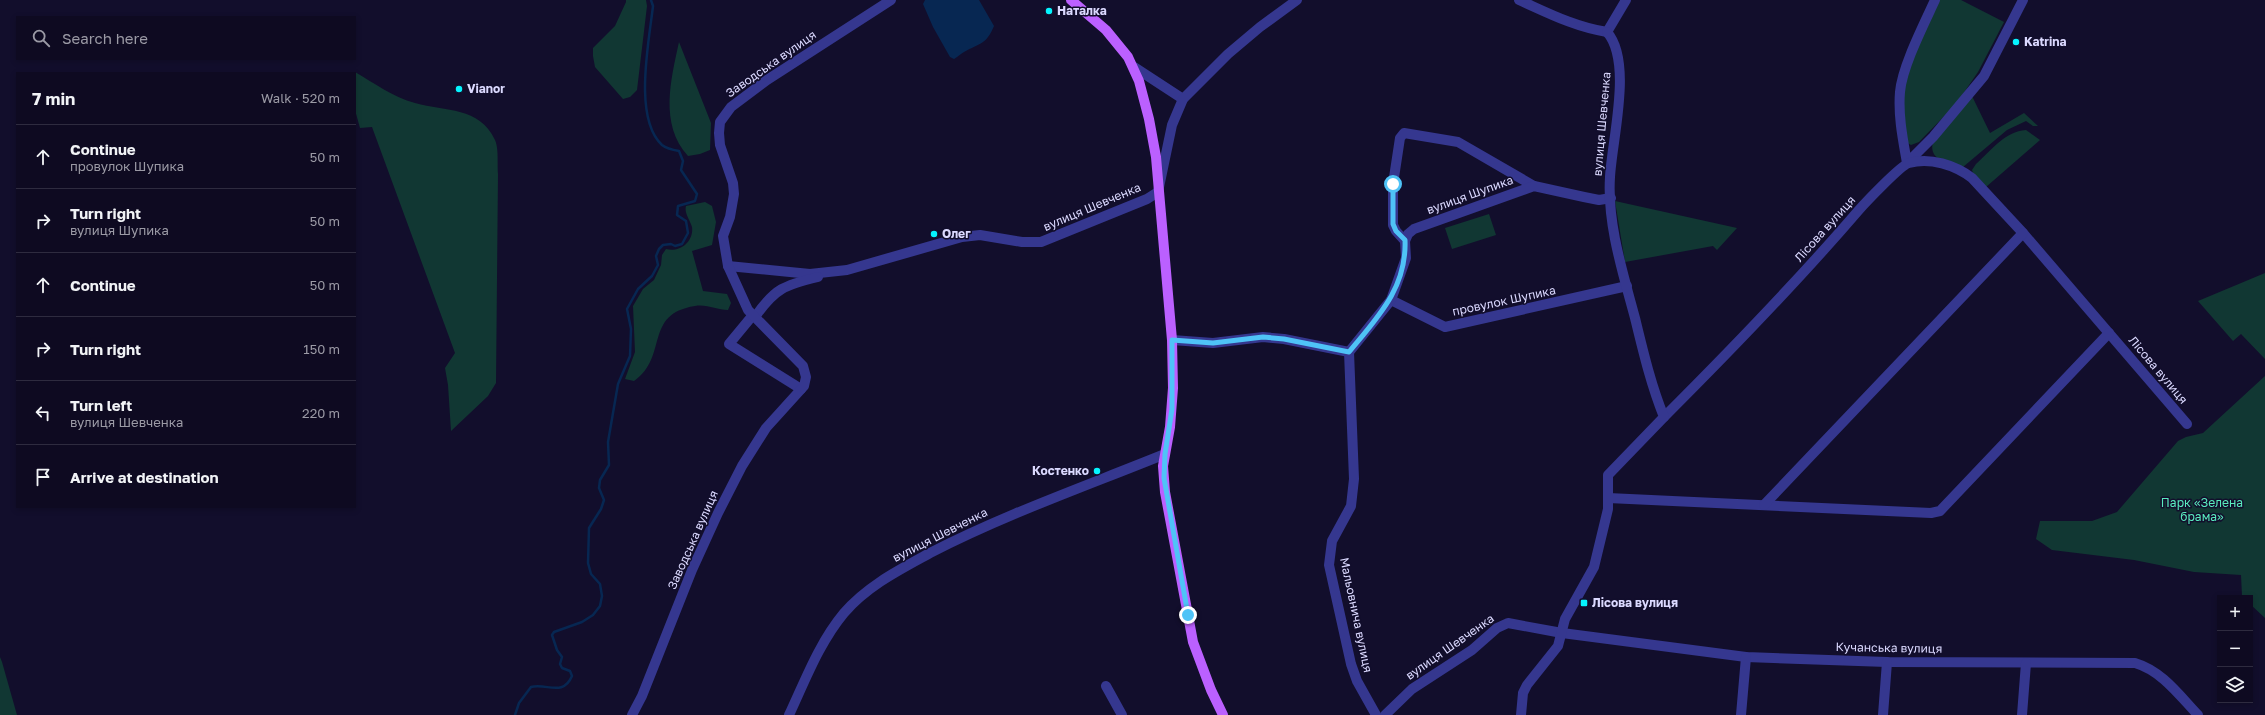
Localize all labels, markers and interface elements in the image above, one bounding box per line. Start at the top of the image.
place label: Наталка [1057,3,1107,18]
marker: Наталка [1044,6,1054,16]
search box [16,16,356,60]
icon: search [30,27,52,49]
street label: Заводська вулиця [723,27,819,100]
text: Search here [62,29,148,47]
place label: Katrina [2024,34,2067,49]
marker: Katrina [2011,37,2021,47]
street label: вулиця Шевченка [1589,71,1614,177]
place label: Vianor [467,81,505,96]
marker: Vianor [454,84,464,94]
text: 7 min [32,88,75,109]
text: Walk · 520 m [261,90,340,106]
text: Continue [70,140,136,158]
icon: ahead [32,146,54,168]
text: 50 m [310,149,340,165]
text: провулок Шупика [70,158,184,174]
street label: вулиця Шупика [1424,172,1515,217]
route start [1384,175,1402,193]
street label: вулиця Шевченка [1041,179,1143,234]
street label: Лісова вулиця [1791,192,1858,265]
text: Turn right [70,204,141,222]
icon: right [32,210,54,232]
text: 50 m [310,213,340,229]
text: вулиця Шупика [70,222,169,238]
place label: Олег [942,226,971,241]
marker: Олег [929,229,939,239]
icon: ahead [32,274,54,296]
text: Continue [70,276,136,294]
text: 50 m [310,277,340,293]
street label: провулок Шупика [1451,282,1557,319]
street label: Лісова вулиця [2126,333,2191,407]
icon: right [32,338,54,360]
text: Turn right [70,340,141,358]
text: 150 m [303,341,340,357]
text: Turn left [70,396,132,414]
icon: left [32,402,54,424]
text: 220 m [302,405,340,421]
text: вулиця Шевченка [70,414,183,430]
place label: Костенко [1032,463,1089,478]
icon: arrive [32,466,54,488]
marker: Костенко [1092,466,1102,476]
text: Arrive at destination [70,468,219,486]
street label: Заводська вулиця [664,488,721,592]
park label: Парк «Зелена брама» [2161,495,2243,524]
street label: вулиця Шевченка [890,504,990,565]
street label: Мальовнича вулиця [1337,556,1376,674]
place label: Лісова вулиця [1592,595,1678,610]
map controls [2217,595,2253,703]
button: + [2217,595,2253,631]
marker: Лісова вулиця [1579,598,1589,608]
route end [1179,606,1197,624]
street label: вулиця Шевченка [1403,610,1497,683]
button: − [2217,631,2253,667]
street label: Кучанська вулиця [1836,639,1942,656]
button: layers [2217,667,2253,703]

